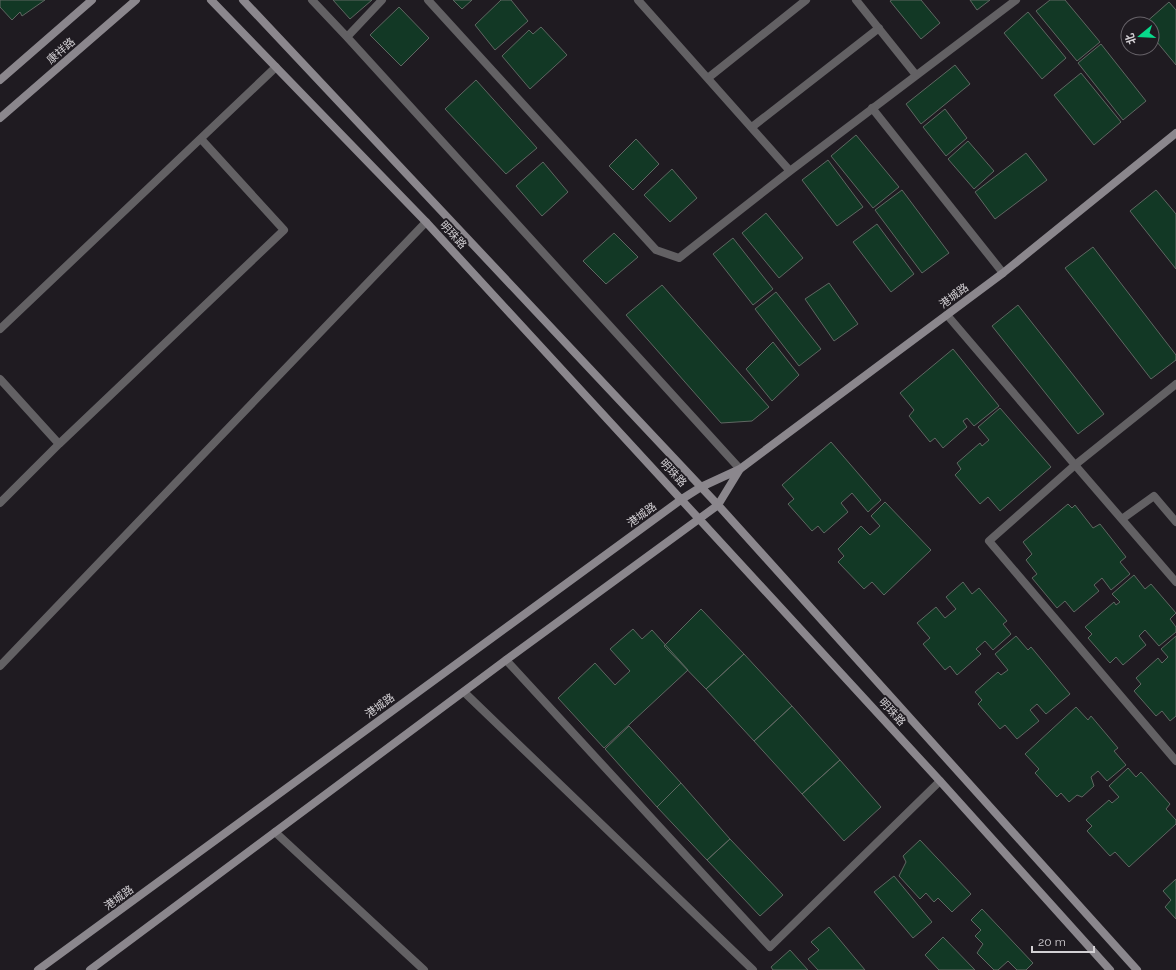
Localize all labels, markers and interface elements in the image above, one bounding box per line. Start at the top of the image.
north arrow [1120,16,1160,56]
text: 北 [1123,32,1139,46]
street label: 康祥路 [44,35,78,67]
street label: 明珠路 [437,218,469,252]
street label: 港城路 [937,281,971,311]
street label: 明珠路 [657,456,689,490]
street label: 港城路 [625,500,659,530]
street label: 港城路 [363,691,397,721]
street label: 明珠路 [876,695,908,729]
street label: 港城路 [102,883,136,913]
scale bar [1032,928,1094,954]
text: 20 m [1038,935,1066,949]

